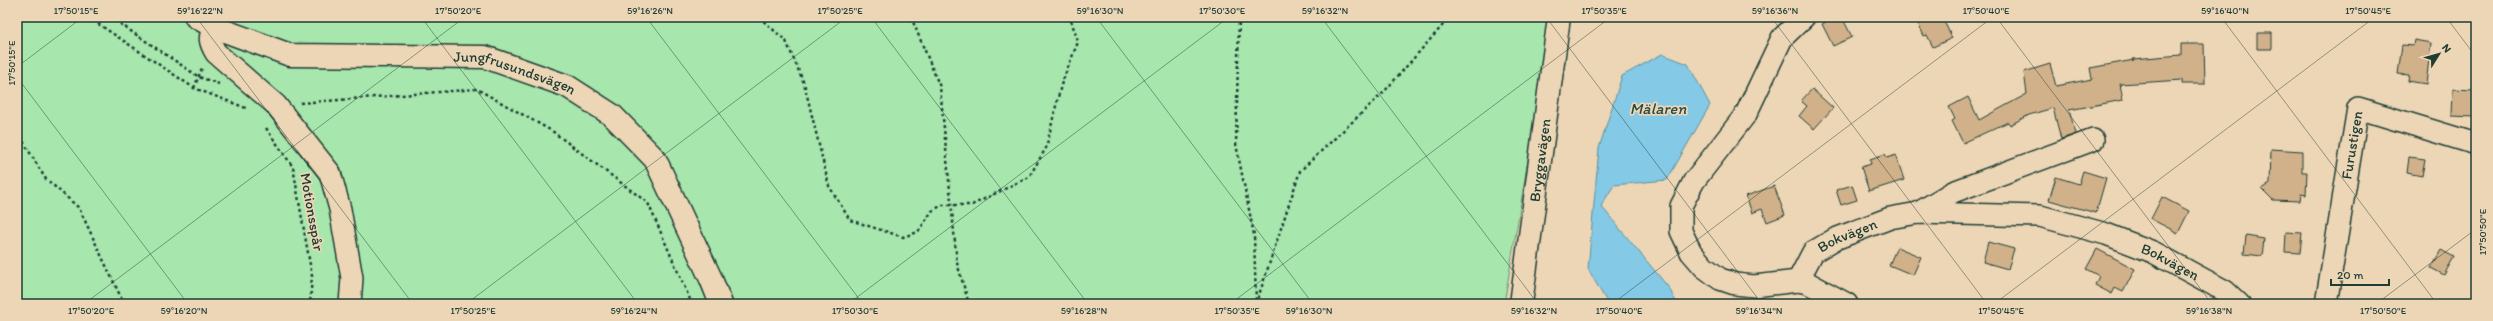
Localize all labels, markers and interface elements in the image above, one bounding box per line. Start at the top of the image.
text: 17°50'15"E [54,4,99,17]
text: 59°16'22"N [177,4,223,17]
text: 17°50'20"E [435,4,482,17]
text: 59°16'26"N [627,4,673,17]
text: 17°50'25"E [817,4,863,17]
text: 59°16'30"N [1076,4,1124,17]
text: 17°50'30"E [1199,4,1246,17]
text: 59°16'32"N [1302,4,1348,17]
text: 17°50'35"E [1581,4,1627,17]
text: 59°16'36"N [1752,4,1798,17]
text: 17°50'40"E [1962,4,2010,17]
text: 59°16'40"N [2201,4,2249,17]
text: 17°50'45"E [2345,4,2392,17]
north arrow [2419,34,2459,74]
text: 17°50'15"E [5,40,18,85]
text: N [2439,41,2454,55]
street label: Jungfrusundsvägen [453,48,580,99]
water label: Mälaren [1630,99,1687,118]
street label: Furustigen [2337,110,2366,181]
street label: Bryggavägen [1526,117,1555,203]
street label: Motionsspår [296,171,328,253]
text: 17°50'50"E [2476,208,2489,255]
street label: Bokvägen [1814,215,1880,256]
street label: Bokvägen [2139,239,2203,285]
scale bar [2331,261,2389,287]
text: 20 m [2337,268,2364,282]
text: 17°50'20"E [68,304,115,317]
text: 59°16'20"N [160,304,208,317]
text: 17°50'25"E [450,304,496,317]
text: 59°16'24"N [611,304,658,317]
text: 17°50'30"E [832,304,879,317]
text: 59°16'28"N [1061,304,1107,317]
text: 17°50'35"E [1214,304,1260,317]
text: 59°16'30"N [1285,304,1333,317]
text: 59°16'32"N [1511,304,1557,317]
text: 17°50'40"E [1595,304,1643,317]
text: 59°16'34"N [1735,304,1783,317]
text: 17°50'45"E [1978,304,2025,317]
text: 59°16'38"N [2186,304,2233,317]
text: 17°50'50"E [2360,304,2407,317]

